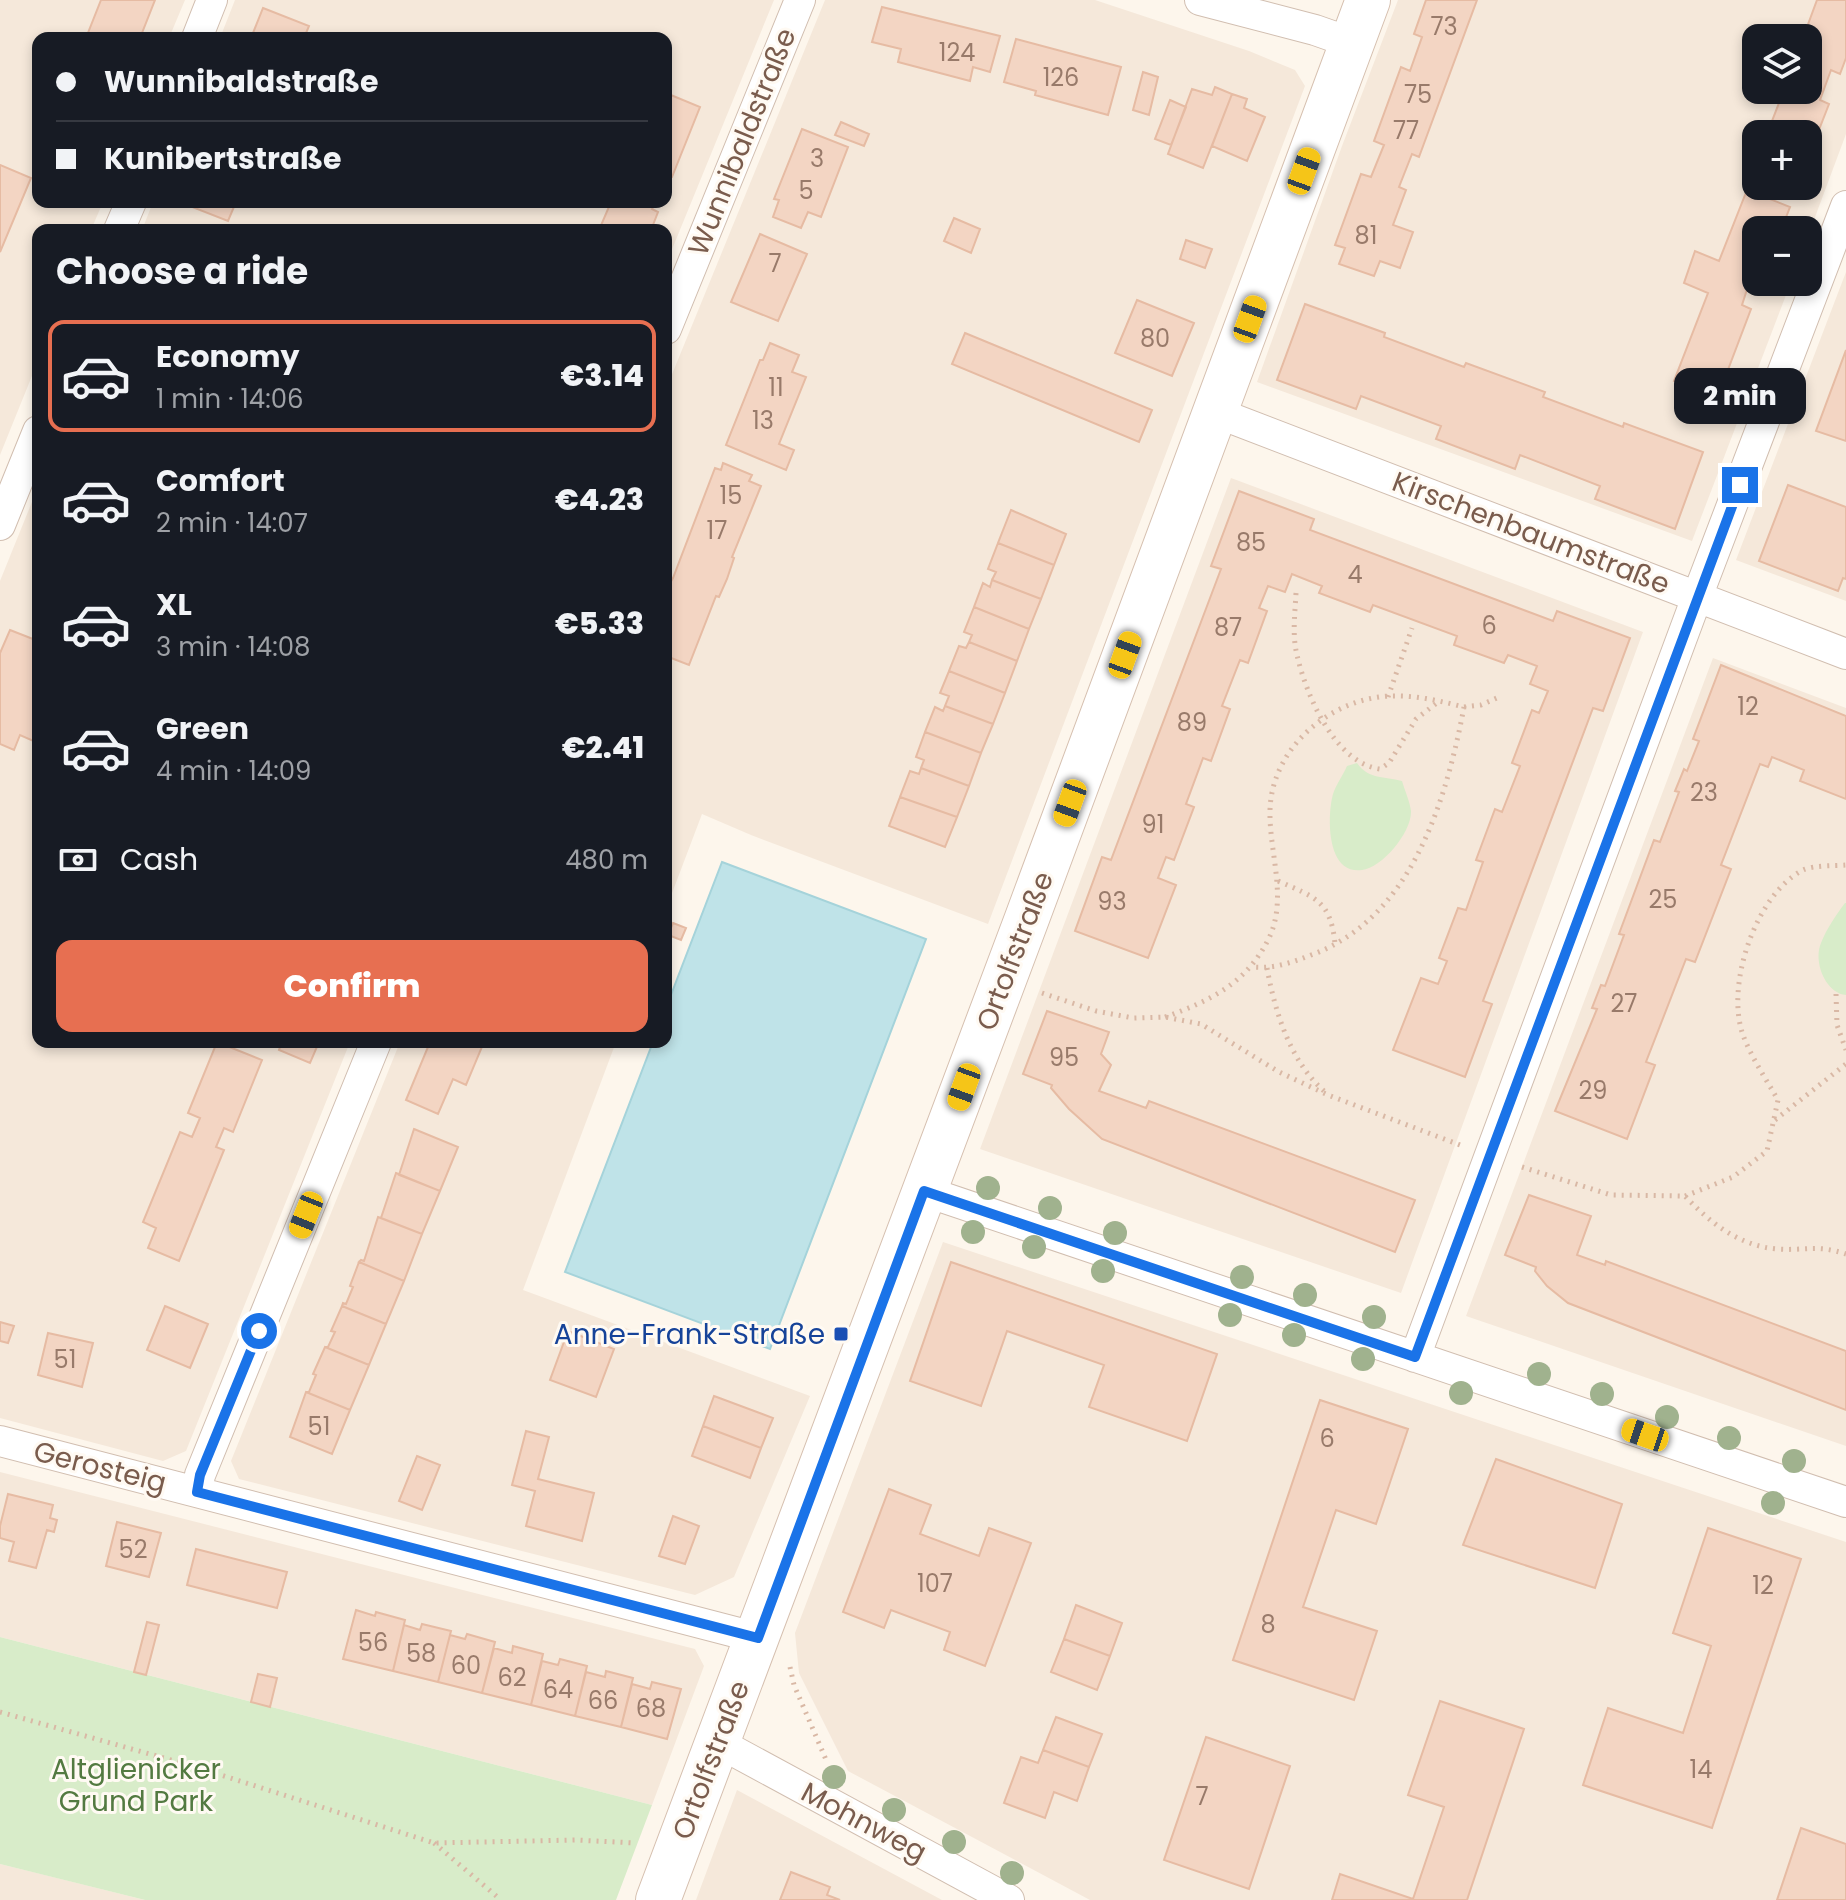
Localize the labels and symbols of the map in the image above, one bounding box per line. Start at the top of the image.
house number: 73 [1430,10,1458,43]
street label: Wunnibaldstraße [679,22,805,262]
house number: 124 [939,36,975,69]
house number: 126 [1043,61,1079,94]
house number: 75 [1404,78,1432,111]
house number: 77 [1393,114,1419,147]
house number: 3 [810,142,824,175]
car [1285,144,1323,198]
house number: 5 [798,174,814,207]
house number: 81 [1355,219,1377,252]
house number: 7 [768,247,782,280]
car [1231,292,1269,346]
house number: 80 [1140,322,1170,355]
callout: 2 min [1674,369,1806,425]
house number: 11 [768,371,784,404]
house number: 13 [752,404,774,437]
street label: Kirschenbaumstraße [1387,462,1675,604]
route end [1722,467,1758,503]
house number: 15 [720,479,742,512]
house number: 17 [707,514,727,547]
house number: 85 [1236,526,1266,559]
house number: 4 [1347,558,1363,591]
house number: 6 [1481,609,1497,642]
house number: 87 [1214,611,1242,644]
car [1106,628,1144,682]
house number: 12 [1737,690,1759,723]
house number: 89 [1177,706,1207,739]
car [1051,776,1089,830]
house number: 23 [1690,776,1718,809]
house number: 91 [1142,808,1164,841]
street label: Ortolfstraße [967,866,1063,1036]
house number: 25 [1649,883,1677,916]
house number: 93 [1097,885,1127,918]
house number: 27 [1611,987,1637,1020]
house number: 95 [1049,1041,1079,1074]
car [945,1060,983,1114]
house number: 29 [1579,1074,1607,1107]
car [286,1188,326,1242]
route start [241,1313,277,1349]
place label: Anne-Frank-Straße [554,1315,825,1354]
marker: Anne-Frank-Straße [832,1325,850,1343]
house number: 51 [54,1343,76,1376]
house number: 51 [308,1410,330,1443]
car [1618,1416,1672,1454]
house number: 6 [1319,1422,1335,1455]
street label: Gerosteig [30,1432,170,1502]
house number: 52 [119,1533,147,1566]
house number: 107 [917,1567,953,1600]
house number: 12 [1752,1569,1774,1602]
house number: 8 [1260,1608,1276,1641]
house number: 56 [358,1626,388,1659]
house number: 58 [406,1637,436,1670]
house number: 60 [451,1649,481,1682]
house number: 62 [497,1661,527,1694]
house number: 64 [543,1673,573,1706]
street label: Ortolfstraße [663,1675,759,1845]
house number: 66 [588,1684,618,1717]
house number: 68 [636,1692,666,1725]
park label: Altglienicker Grund Park [51,1750,221,1821]
house number: 14 [1690,1753,1712,1786]
street label: Mohnweg [794,1773,934,1871]
house number: 7 [1195,1780,1209,1813]

